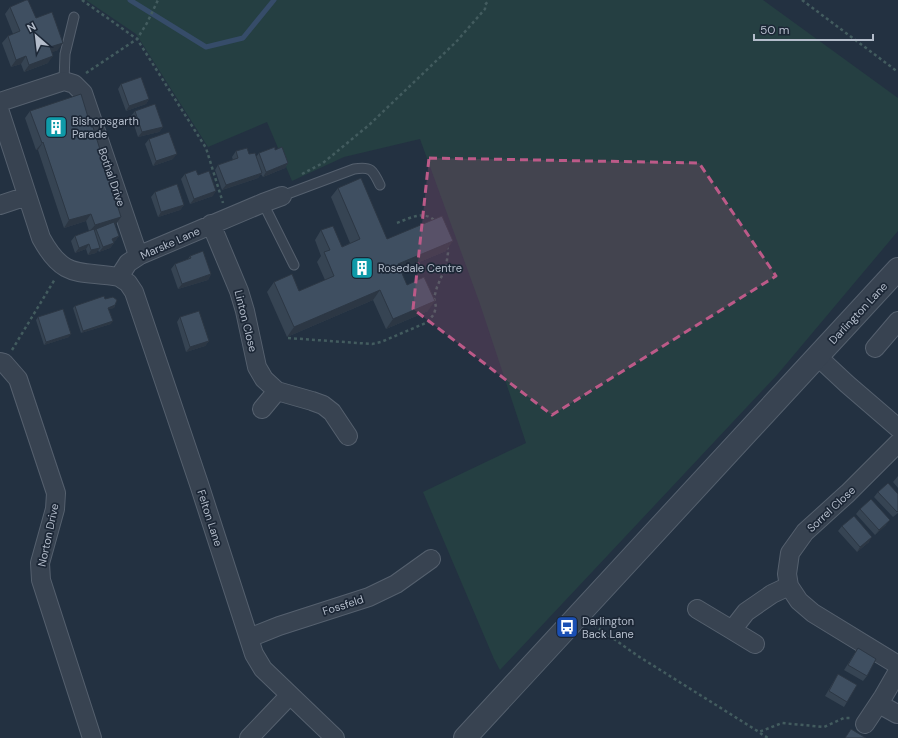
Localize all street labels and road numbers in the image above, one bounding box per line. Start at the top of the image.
street label: Bothal Drive [95,146,129,208]
street label: Marske Lane [138,224,202,262]
street label: Darlington Lane [826,279,890,347]
street label: Linton Close [232,289,260,353]
street label: Sorrel Close [804,483,858,535]
street label: Felton Lane [194,488,226,548]
street label: Norton Drive [34,502,62,568]
street label: Fossfeld [321,592,365,618]

